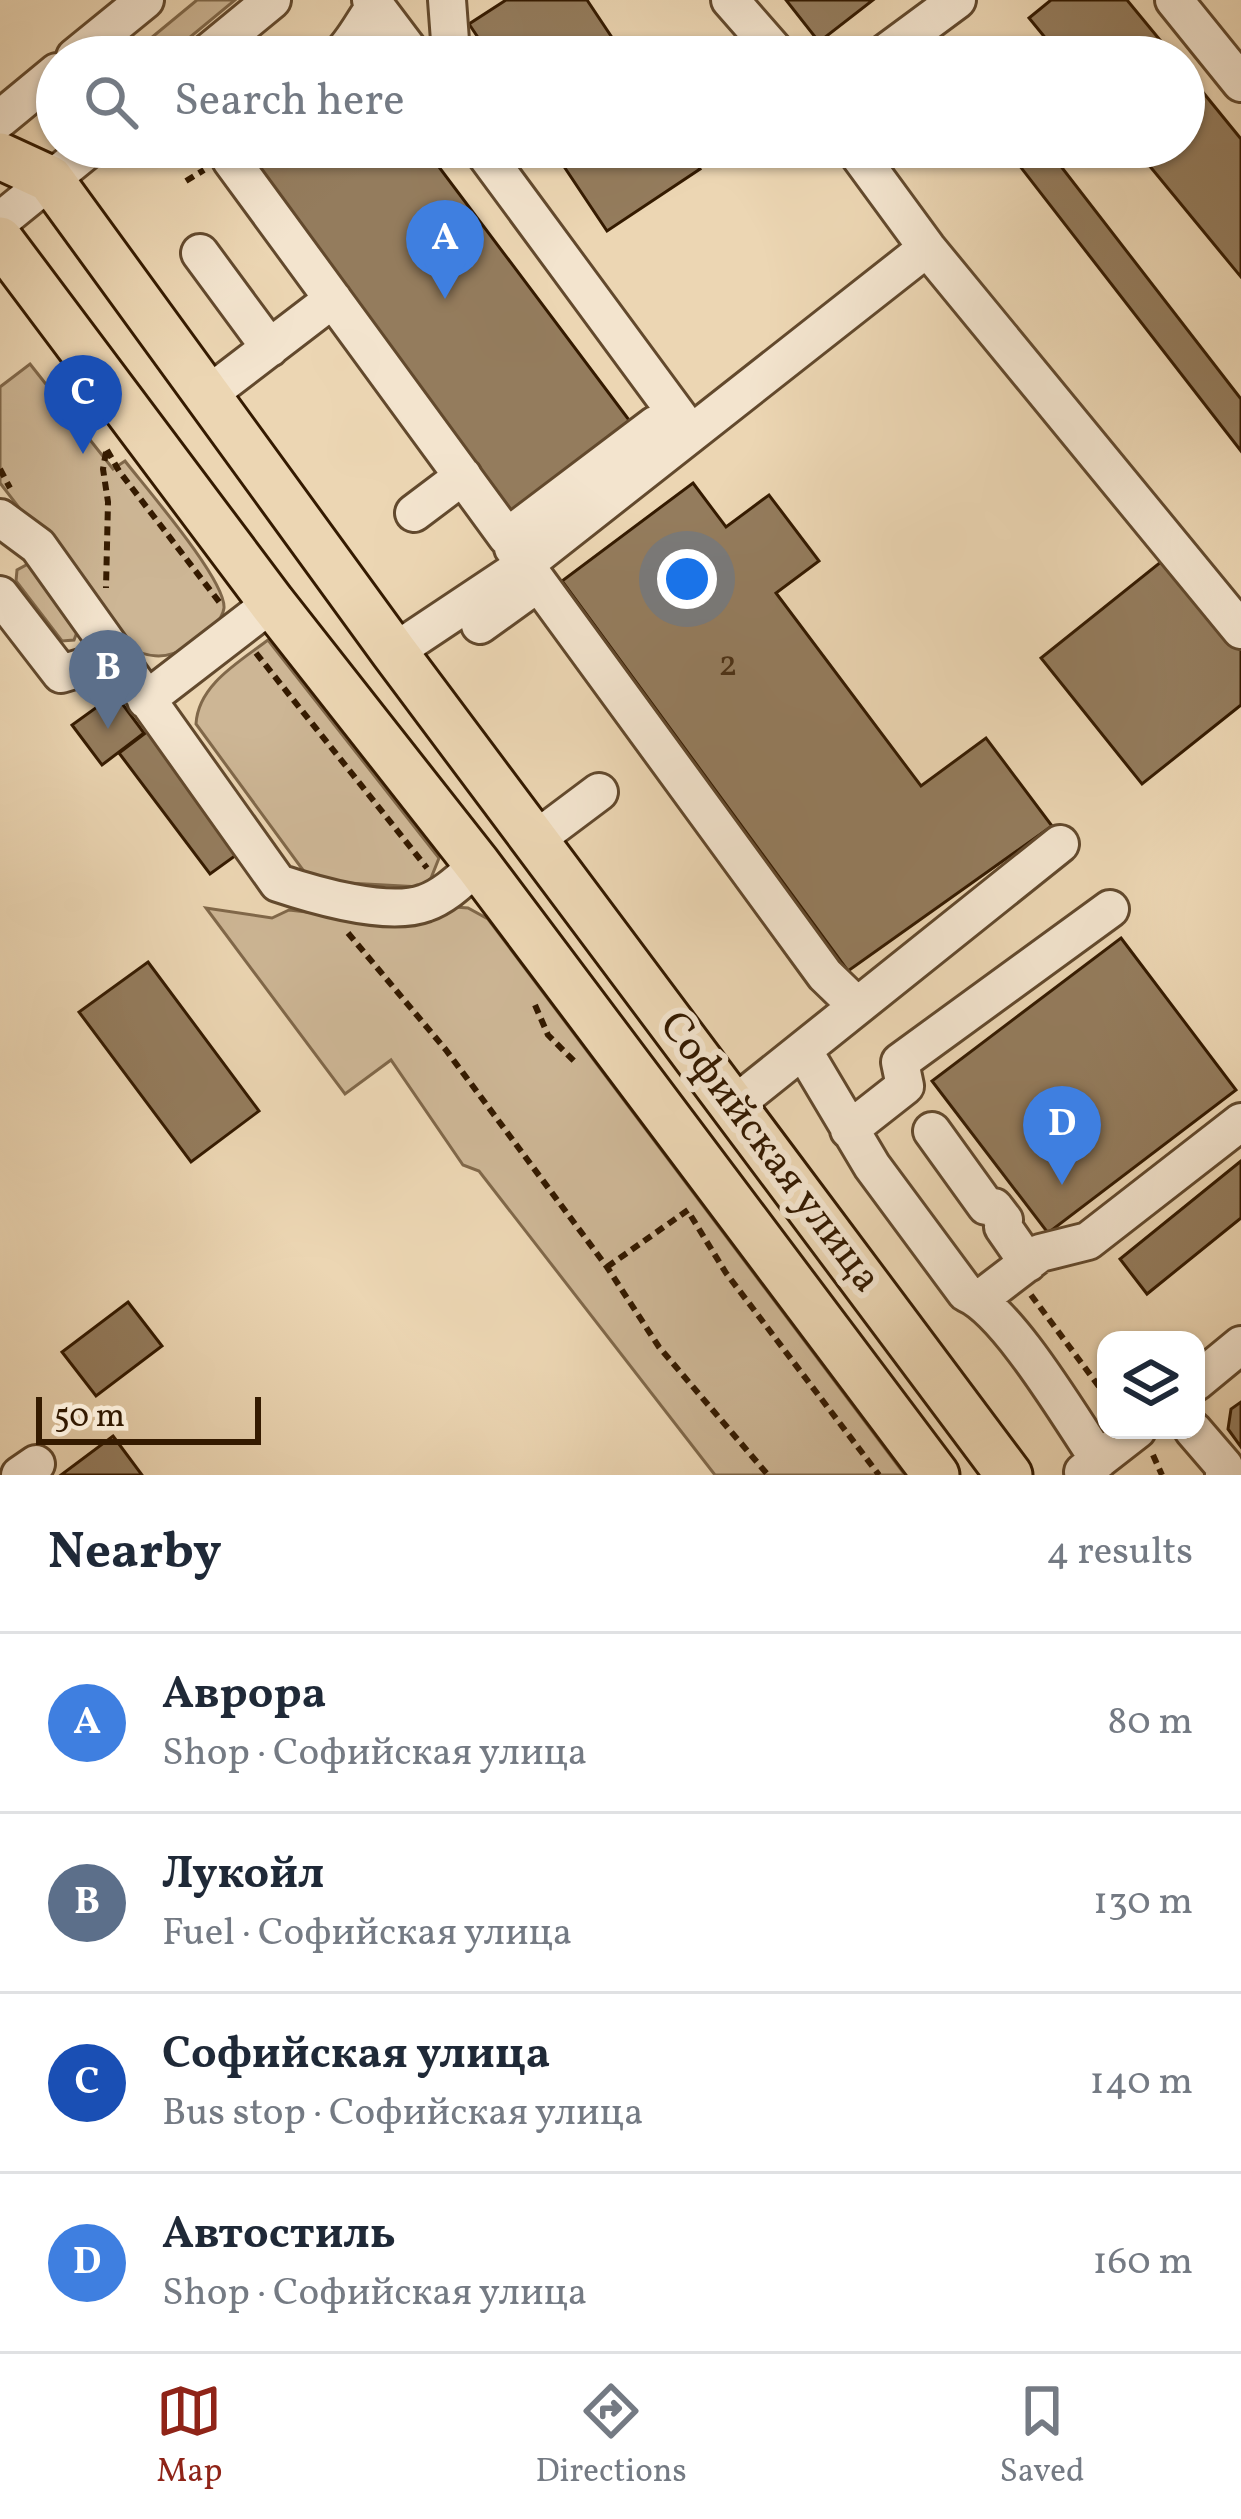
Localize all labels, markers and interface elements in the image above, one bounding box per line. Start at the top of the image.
search box [36,36,1205,168]
icon: search [78,69,144,135]
text: Search here [174,71,405,134]
pin: A [406,200,484,299]
pin: C [44,355,122,454]
your location [657,549,717,609]
pin: B [69,630,147,729]
house number: 2 [718,641,738,691]
street label: Софийская улица [644,1000,894,1306]
pin: D [1023,1086,1101,1185]
map controls [1097,1331,1205,1439]
button: layers [1097,1331,1205,1439]
scale bar [36,1391,261,1444]
text: 50 m [54,1395,125,1441]
text: Nearby [48,1518,222,1589]
text: 4 results [1046,1526,1193,1580]
text: Аврора [162,1664,326,1727]
text: A [73,1696,101,1750]
text: 80 m [1107,1696,1193,1750]
text: Shop · Софийская улица [162,1727,587,1781]
text: Лукойл [162,1844,324,1907]
text: B [74,1876,100,1930]
text: 130 m [1093,1876,1193,1930]
text: Fuel · Софийская улица [162,1907,572,1961]
text: Софийская улица [162,2024,550,2087]
text: C [74,2056,100,2110]
text: 140 m [1090,2056,1193,2110]
text: Bus stop · Софийская улица [162,2087,643,2141]
text: Автостиль [162,2204,396,2267]
text: D [73,2236,101,2290]
text: 160 m [1092,2236,1193,2290]
text: Shop · Софийская улица [162,2267,587,2321]
tab: Map [156,2378,223,2496]
tab: Directions [535,2378,687,2496]
tab: Saved [1000,2378,1085,2496]

